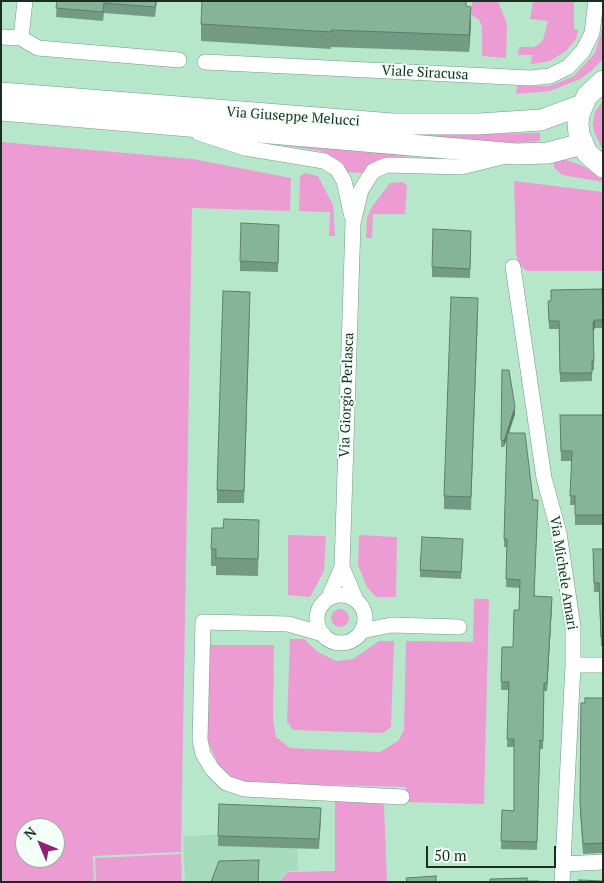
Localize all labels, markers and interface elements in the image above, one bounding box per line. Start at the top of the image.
street label: Viale Siracusa [381,62,469,84]
street label: Via Giuseppe Melucci [226,104,360,130]
street label: Via Giorgio Perlasca [336,332,358,458]
street label: Via Michele Amari [546,515,580,631]
north arrow [15,818,65,868]
text: N [19,822,40,843]
scale bar [429,836,559,868]
text: 50 m [434,845,467,865]

